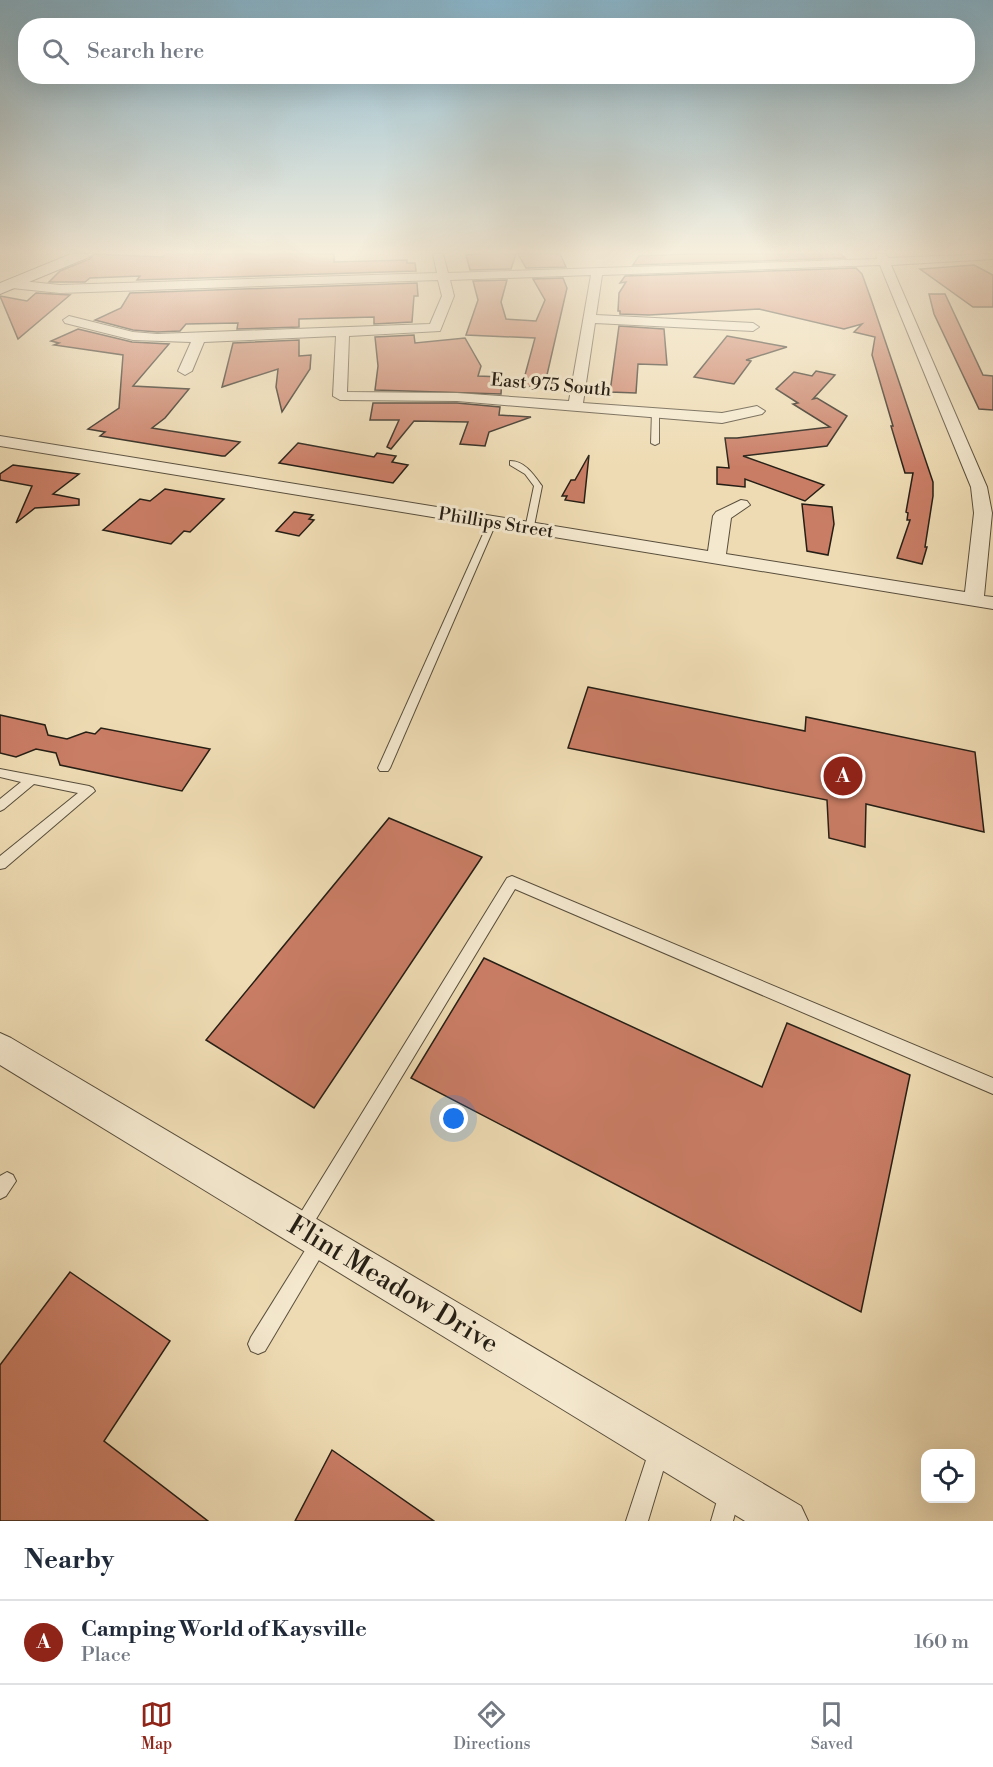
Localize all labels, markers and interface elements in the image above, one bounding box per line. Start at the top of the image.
search box [18,18,975,84]
icon: search [39,35,72,68]
text: Search here [87,38,204,65]
street label: East 975 South [490,368,612,402]
street label: Phillips Street [437,503,556,544]
pin: A [824,754,862,798]
your location [439,1104,468,1133]
street label: Flint Meadow Drive [281,1209,505,1361]
map controls [921,1449,975,1503]
button: locate [921,1449,975,1503]
text: Nearby [24,1544,114,1576]
text: Camping World of Kaysville [81,1616,367,1643]
text: A [36,1630,51,1655]
text: 160 m [914,1630,969,1655]
text: Place [81,1643,131,1668]
tab: Map [140,1698,173,1754]
tab: Directions [453,1698,531,1754]
tab: Saved [811,1698,853,1754]

